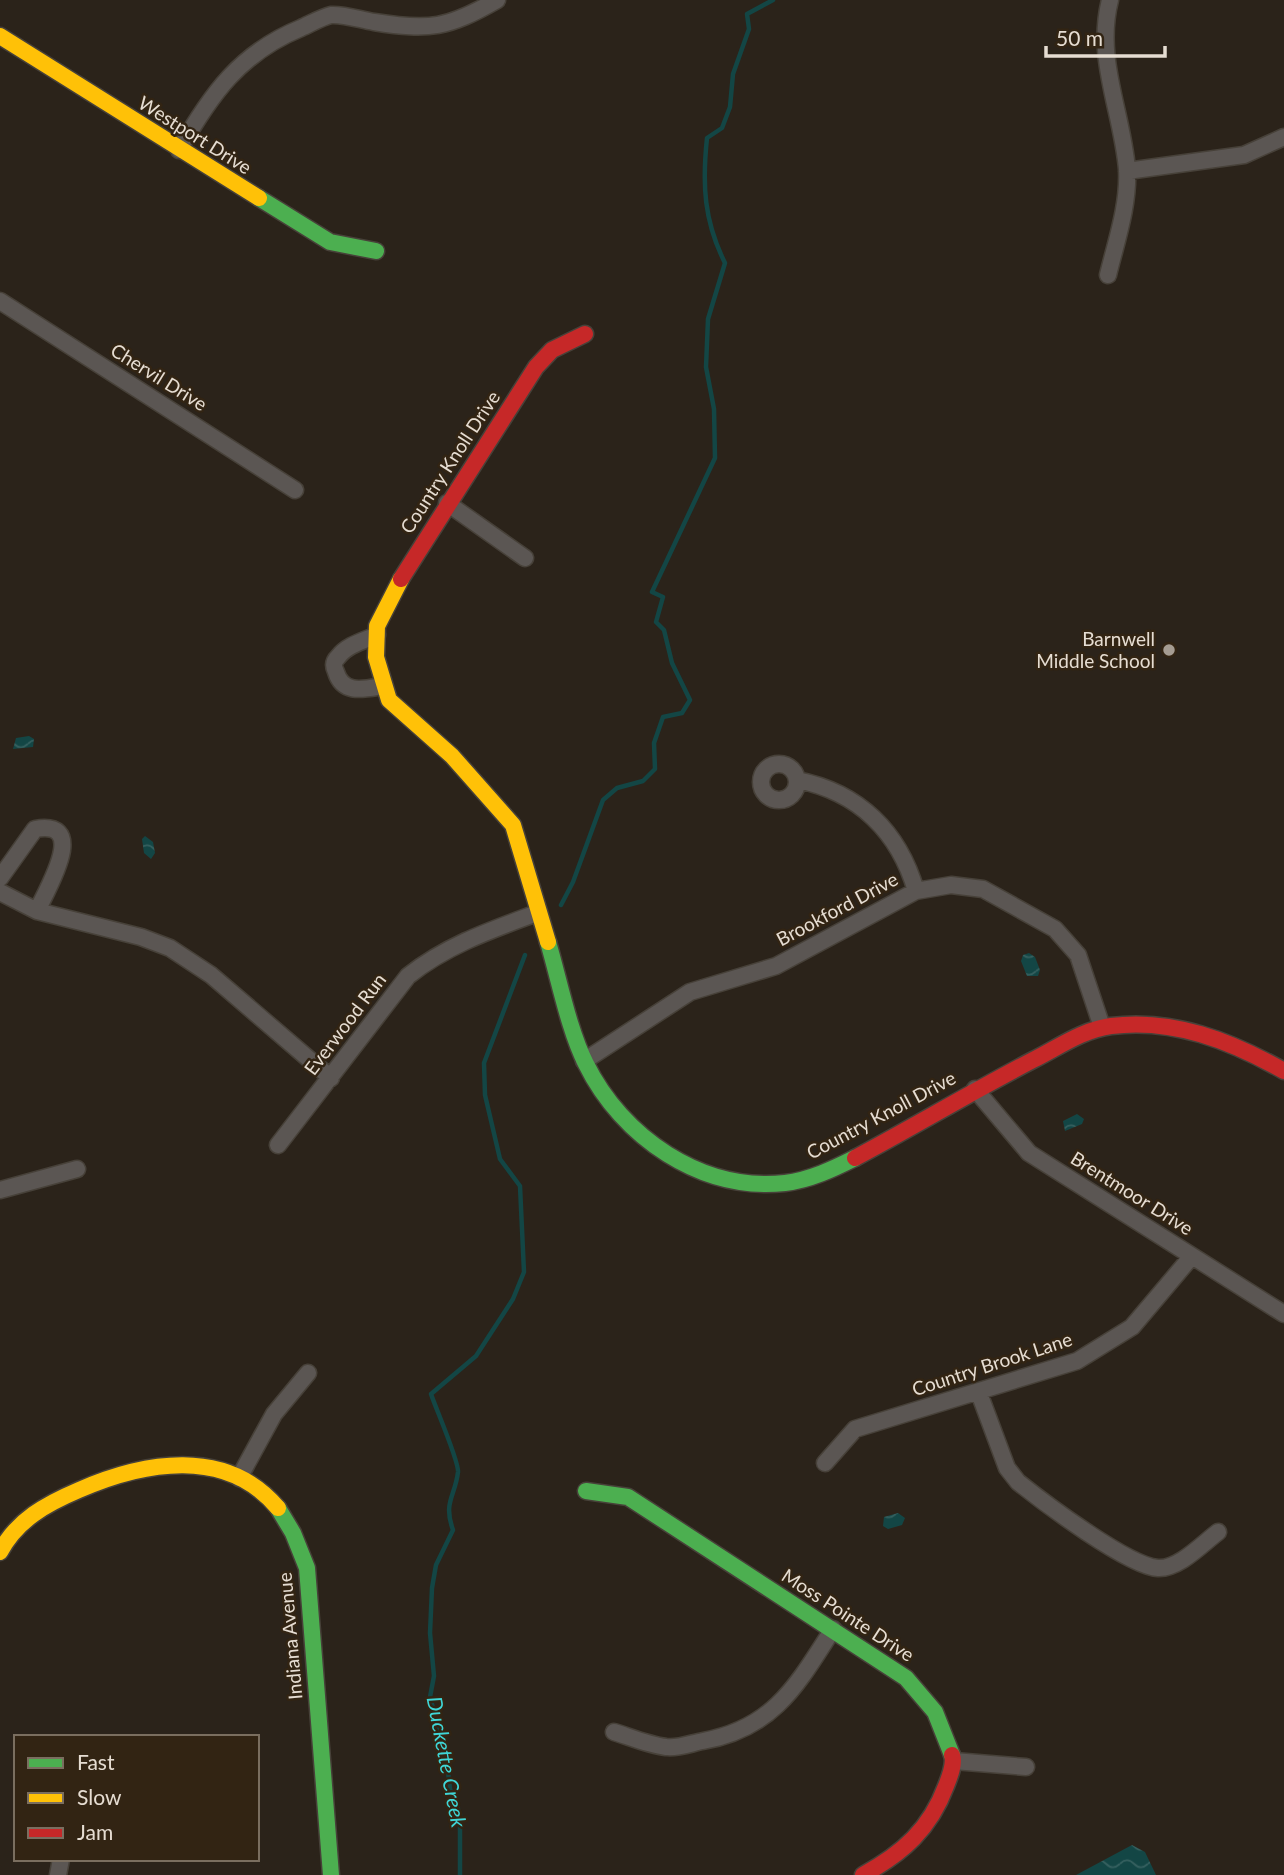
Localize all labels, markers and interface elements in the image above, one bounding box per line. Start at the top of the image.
scale bar [1046,14,1165,58]
text: 50 m [1056,25,1103,50]
street label: Westport Drive [134,91,256,179]
street label: Chervil Drive [107,338,212,415]
street label: Country Knoll Drive [395,386,504,537]
place label: Barnwell Middle School [1036,627,1155,672]
marker: Barnwell Middle School [1161,642,1177,658]
street label: Brookford Drive [772,867,901,950]
street label: Everwood Run [299,968,390,1079]
street label: Country Knoll Drive [802,1066,959,1164]
street label: Brentmoor Drive [1067,1146,1198,1239]
street label: Country Brook Lane [909,1327,1075,1400]
street label: Moss Pointe Drive [778,1563,919,1666]
street label: Indiana Avenue [272,1571,307,1701]
water label: Duckette Creek [423,1694,473,1830]
legend [14,1735,259,1861]
text: Fast [77,1749,115,1774]
text: Slow [77,1784,122,1809]
text: Jam [77,1819,113,1844]

